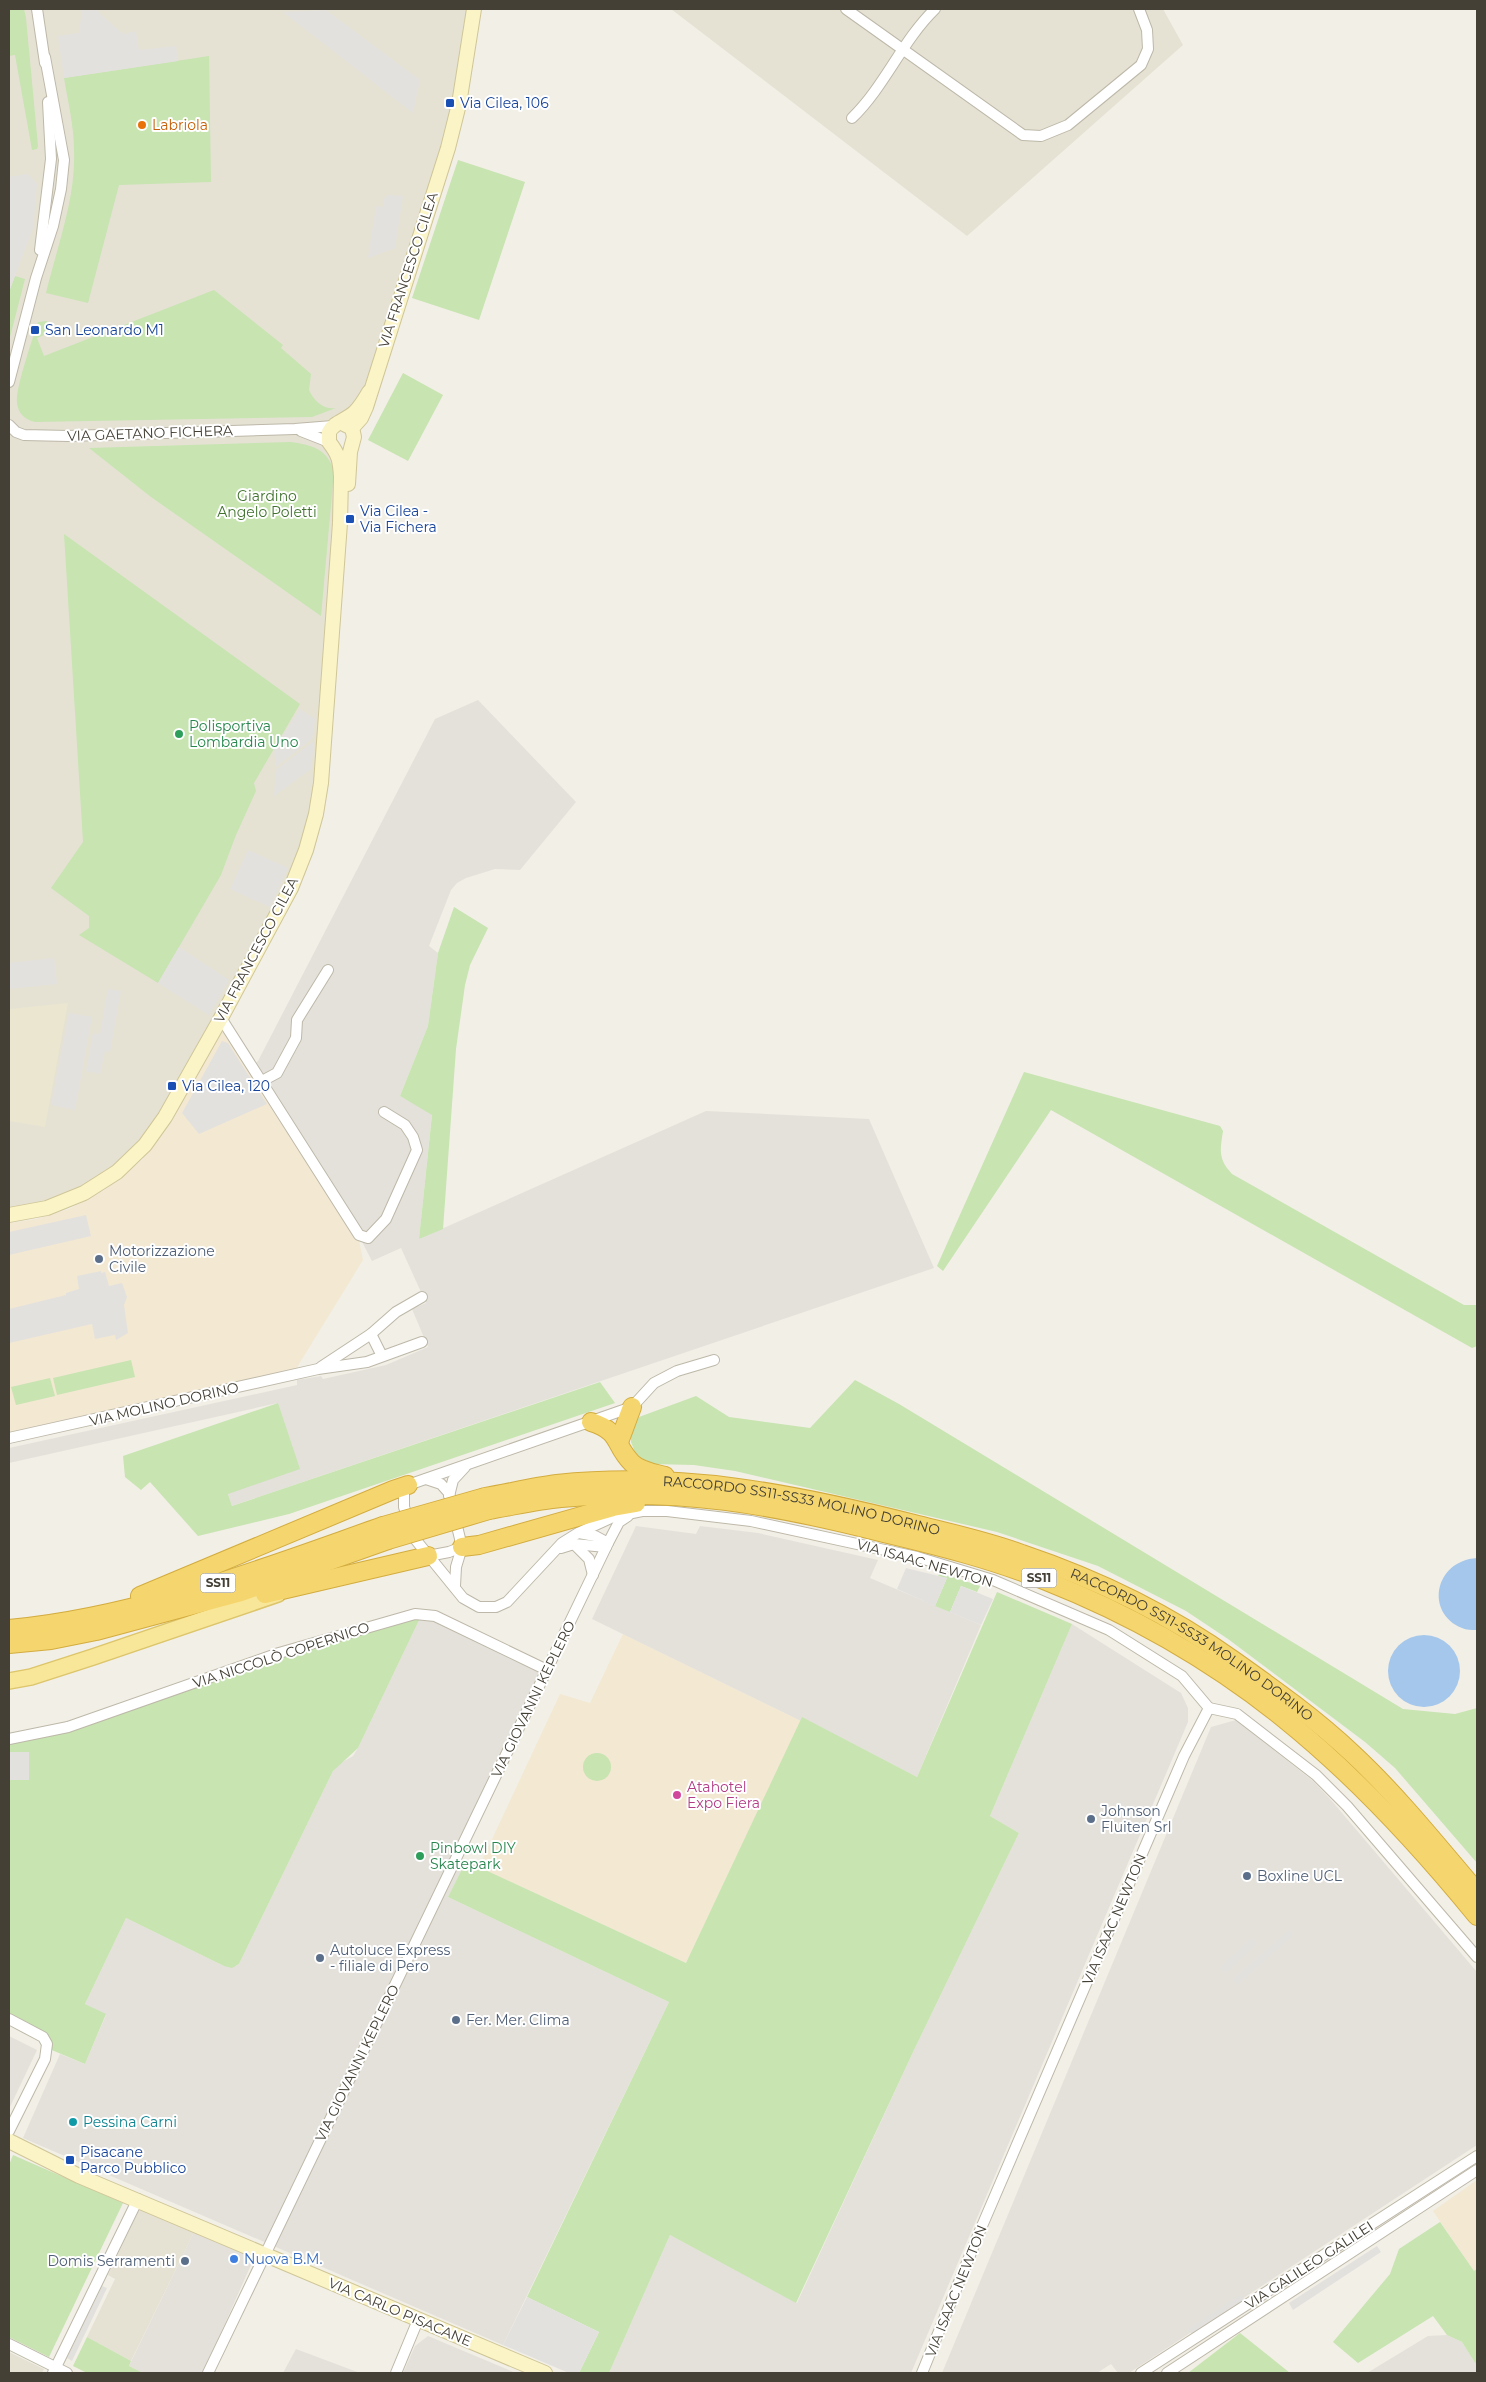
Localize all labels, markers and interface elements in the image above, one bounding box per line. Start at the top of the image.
place label: Via Cilea, 106 [460,94,549,112]
marker: Via Cilea, 106 [444,97,456,109]
place label: Labriola [152,116,208,134]
marker: Labriola [136,119,148,131]
street label: VIA FRANCESCO CILEA [374,189,442,350]
place label: San Leonardo M1 [45,321,164,339]
marker: San Leonardo M1 [29,324,41,336]
street label: VIA GAETANO FICHERA [67,421,234,445]
park label: Giardino Angelo Poletti [217,487,317,521]
place label: Via Cilea - Via Fichera [360,502,437,536]
marker: Via Cilea - Via Fichera [344,513,356,525]
place label: Polisportiva Lombardia Uno [189,717,299,751]
marker: Polisportiva Lombardia Uno [173,728,185,740]
street label: VIA FRANCESCO CILEA [210,873,303,1026]
place label: Via Cilea, 120 [182,1077,270,1095]
marker: Via Cilea, 120 [166,1080,178,1092]
place label: Motorizzazione Civile [109,1242,215,1276]
marker: Motorizzazione Civile [93,1253,105,1265]
street label: VIA MOLINO DORINO [88,1378,241,1430]
street label: RACCORDO SS11-SS33 MOLINO DORINO [662,1472,942,1539]
street label: VIA ISAAC NEWTON [855,1535,995,1591]
street label: RACCORDO SS11-SS33 MOLINO DORINO [1068,1564,1317,1725]
road number: SS11 [1022,1569,1056,1588]
road number: SS11 [200,1574,236,1592]
street label: VIA GIOVANNI KEPLERO [487,1617,579,1781]
street label: VIA NICCOLÒ COPERNICO [190,1618,372,1692]
place label: Atahotel Expo Fiera [687,1778,760,1812]
marker: Atahotel Expo Fiera [671,1789,683,1801]
place label: Johnson Fluiten Srl [1100,1802,1172,1836]
marker: Johnson Fluiten Srl [1085,1813,1097,1825]
place label: Pinbowl DIY Skatepark [430,1839,516,1873]
marker: Pinbowl DIY Skatepark [414,1850,426,1862]
street label: VIA ISAAC NEWTON [1078,1851,1150,1987]
place label: Boxline UCL [1257,1867,1343,1885]
marker: Boxline UCL [1241,1870,1253,1882]
place label: Autoluce Express - filiale di Pero [330,1941,450,1975]
marker: Autoluce Express - filiale di Pero [314,1952,326,1964]
street label: VIA GIOVANNI KEPLERO [311,1981,403,2145]
place label: Fer. Mer. Clima [466,2011,570,2029]
marker: Fer. Mer. Clima [450,2014,462,2026]
place label: Pessina Carni [83,2113,177,2131]
marker: Pessina Carni [67,2116,79,2128]
place label: Pisacane Parco Pubblico [80,2143,186,2177]
marker: Pisacane Parco Pubblico [64,2154,76,2166]
street label: VIA GALILEO GALILEI [1242,2217,1376,2313]
street label: VIA ISAAC NEWTON [921,2222,991,2360]
place label: Nuova B.M. [244,2250,322,2268]
place label: Domis Serramenti [47,2252,175,2270]
marker: Nuova B.M. [228,2253,240,2265]
marker: Domis Serramenti [179,2255,191,2267]
street label: VIA CARLO PISACANE [326,2274,474,2350]

